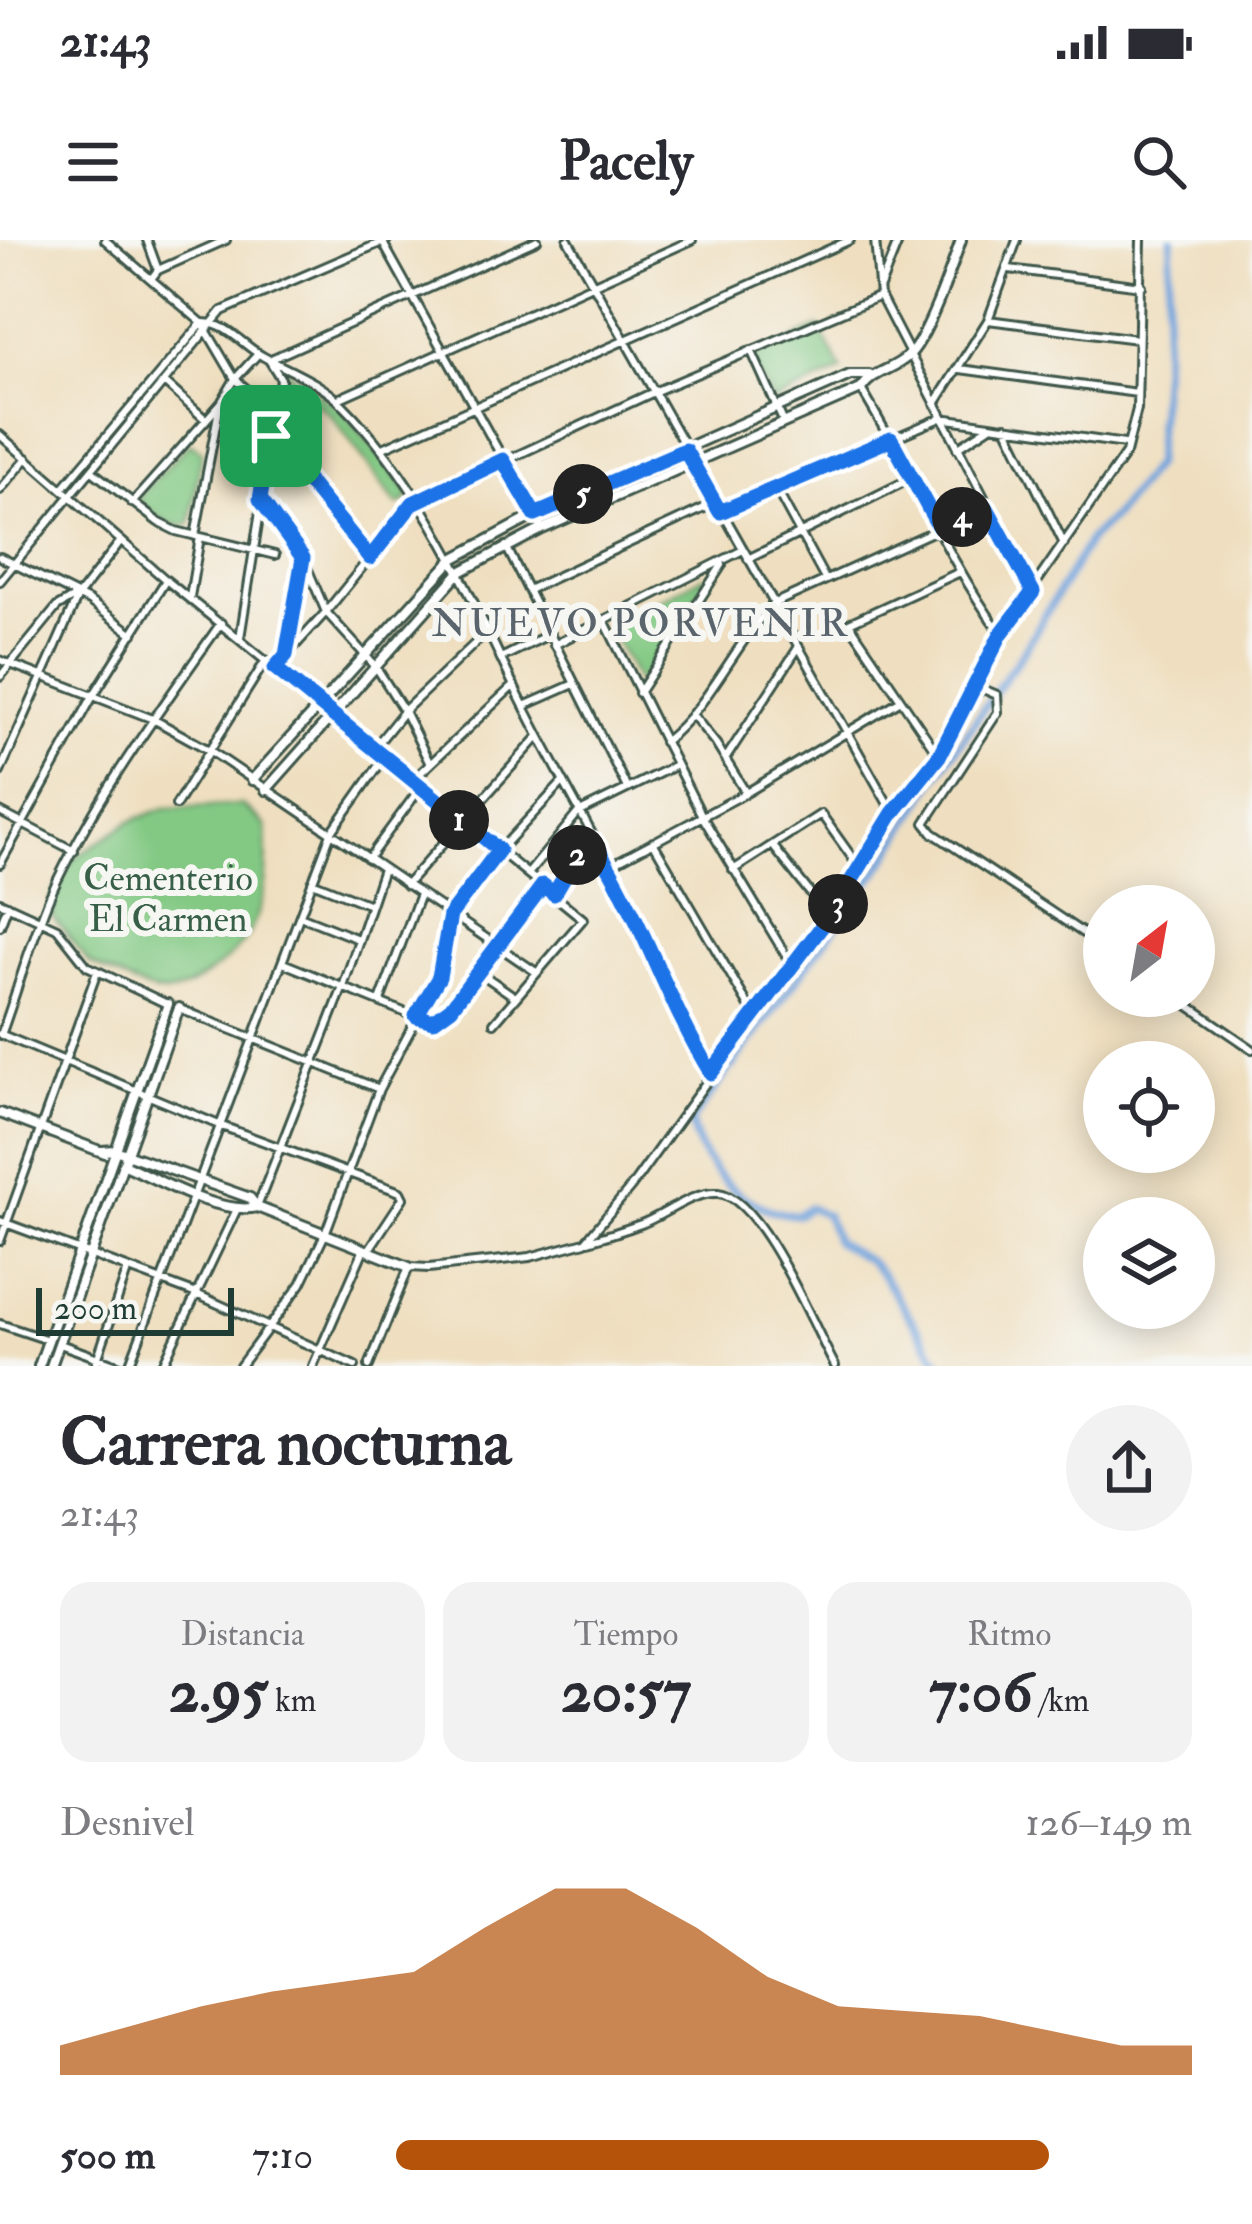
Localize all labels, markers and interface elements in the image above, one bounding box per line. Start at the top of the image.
text: 21:43 [60,14,152,70]
text: Pacely [559,128,693,196]
icon: menu [60,129,126,195]
icon: search [1126,129,1192,195]
pin [220,385,322,487]
icon: arrive [238,403,304,469]
pin: 5 [553,464,613,524]
text: 5 [576,473,590,514]
pin: 4 [932,487,992,547]
text: 4 [953,496,971,537]
district label: NUEVO PORVENIR [432,599,850,648]
pin: 1 [429,790,489,850]
text: 1 [453,799,465,840]
pin: 2 [547,825,607,885]
text: 2 [569,834,585,875]
park label: Cementerio El Carmen [83,856,253,942]
pin: 3 [808,874,868,934]
text: 3 [832,883,844,924]
north arrow [1083,885,1215,1017]
map controls [1083,885,1215,1329]
button: locate [1083,1041,1215,1173]
button: layers [1083,1197,1215,1329]
scale bar [36,1282,234,1335]
text: 200 m [54,1288,137,1329]
text: Carrera nocturna [60,1402,511,1485]
button: share [1066,1405,1192,1531]
text: 21:43 [60,1489,139,1538]
text: Distancia [181,1614,305,1655]
text: Tiempo [574,1614,678,1655]
text: Ritmo [967,1614,1051,1655]
text: 2.95 [169,1655,268,1730]
text: 20:57 [561,1655,691,1730]
text: 7:06 [929,1655,1033,1730]
text: km [268,1680,316,1721]
text: /km [1033,1680,1089,1721]
text: Desnivel [60,1798,195,1847]
text: 126–149 m [1026,1798,1192,1847]
text: 500 m [60,2131,155,2180]
text: 7:10 [252,2131,313,2180]

